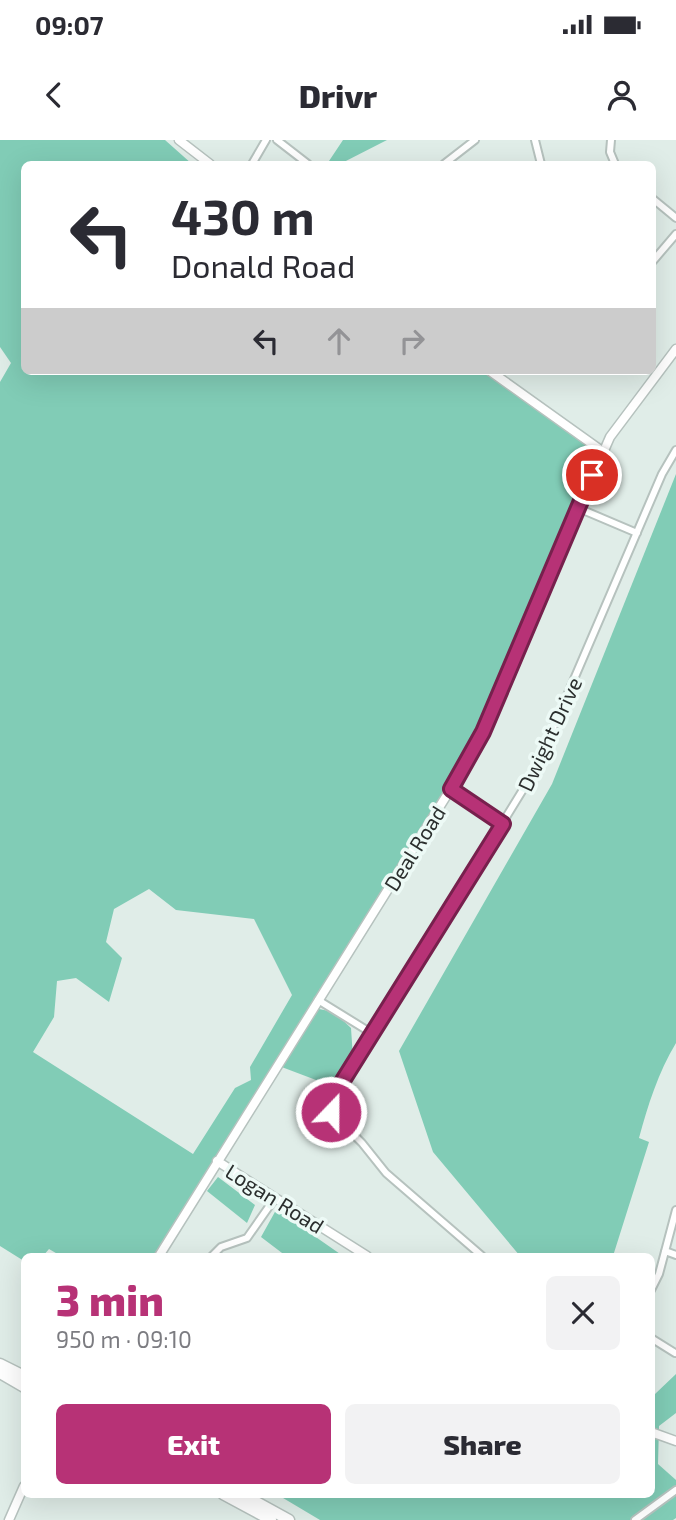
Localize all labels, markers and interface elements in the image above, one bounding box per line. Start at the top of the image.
text: 09:07 [35,9,104,40]
icon: back [35,76,73,114]
text: Drivr [299,76,377,114]
icon: person [603,76,641,114]
text: 430 m [171,186,315,245]
icon: left [56,189,147,280]
text: Donald Road [171,246,355,284]
icon: left [247,322,285,360]
icon: ahead [320,322,358,360]
icon: right [393,322,431,360]
pin [562,445,622,505]
icon: arrive [573,456,611,494]
street label: Dwight Drive [512,673,586,795]
street label: Deal Road [378,801,450,895]
position arrow [294,1075,368,1149]
street label: Logan Road [221,1158,329,1238]
text: 3 min [56,1274,164,1324]
button: close [546,1276,620,1350]
text: 950 m · 09:10 [56,1325,192,1353]
button: Exit [56,1404,331,1484]
button: Share [345,1404,620,1484]

